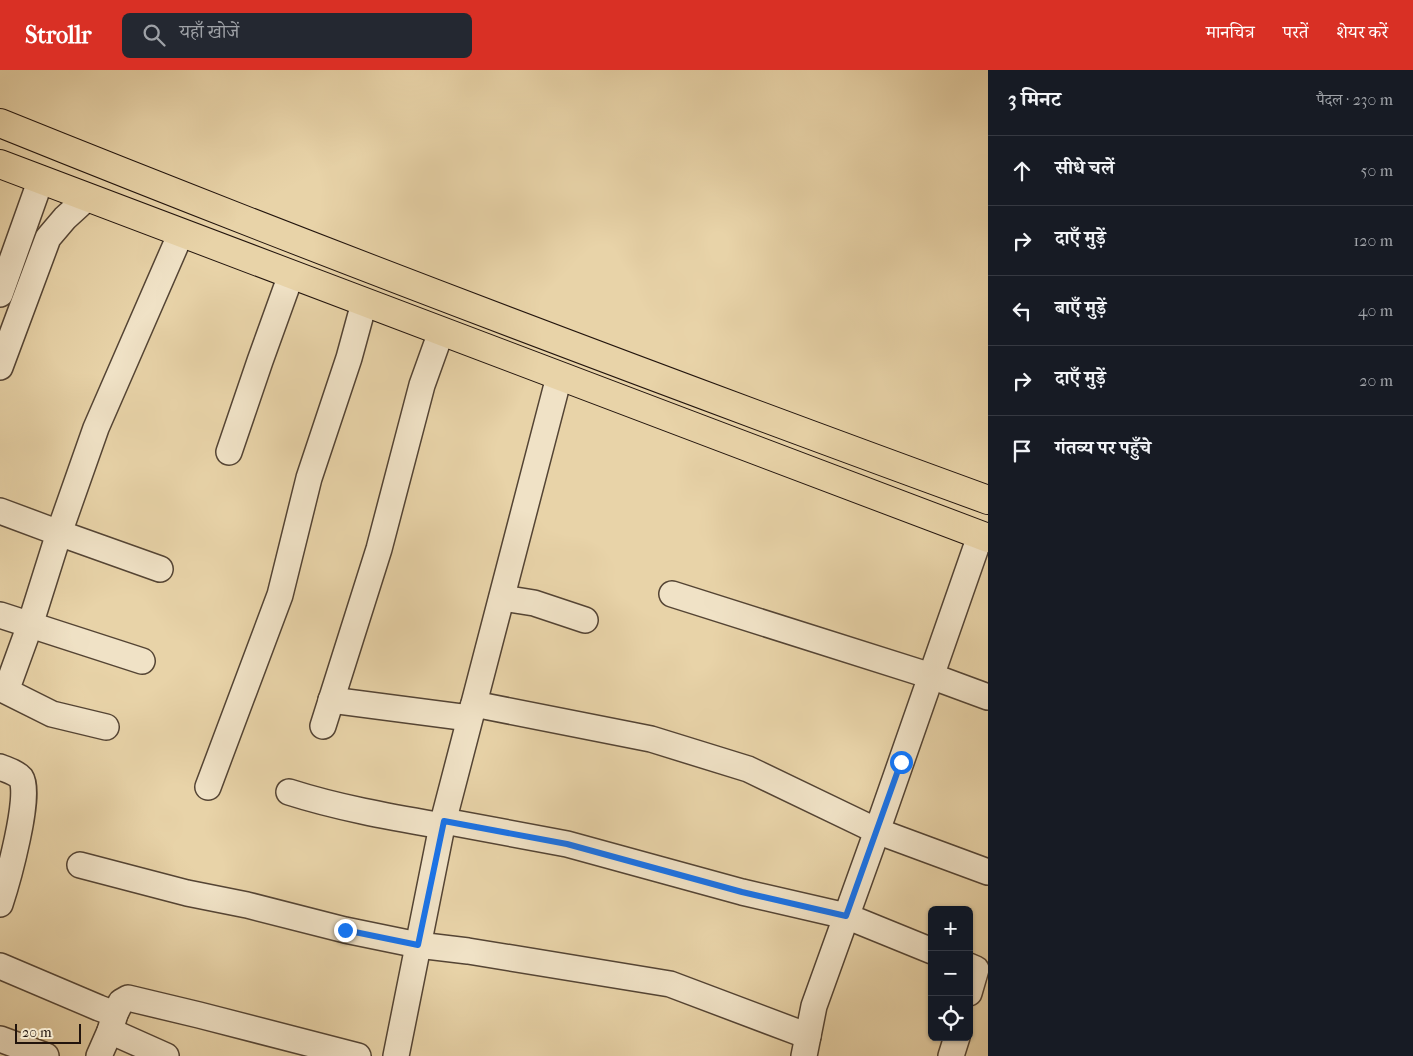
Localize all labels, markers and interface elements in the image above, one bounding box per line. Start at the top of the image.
search box [122,13,472,58]
text: Strollr [25,21,92,49]
icon: search [140,21,168,49]
text: यहाँ खोजें [180,21,239,43]
text: मानचित्र [1206,22,1255,43]
text: परतें [1283,22,1308,43]
text: शेयर करें [1336,22,1388,43]
text: 3 मिनट [1008,87,1061,111]
text: पैदल · 230 m [1316,90,1393,109]
icon: ahead [1008,157,1036,185]
text: सीधे चलें [1055,157,1114,179]
text: 50 m [1361,161,1393,180]
icon: right [1008,227,1036,255]
text: दाएँ मुड़ें [1055,227,1106,249]
text: 120 m [1354,231,1393,250]
icon: left [1008,297,1036,325]
text: बाएँ मुड़ें [1055,297,1106,319]
text: 40 m [1358,301,1393,320]
icon: right [1008,367,1036,395]
text: दाएँ मुड़ें [1055,367,1106,389]
text: 20 m [1359,371,1393,390]
icon: arrive [1008,437,1036,465]
text: गंतव्य पर पहुँचे [1055,437,1151,459]
route start [890,751,913,774]
map controls [928,906,973,1041]
button: + [928,906,973,951]
route end [334,919,357,942]
button: − [928,951,973,996]
button: locate [928,996,973,1041]
scale bar [15,1021,81,1044]
text: 20 m [22,1024,52,1041]

